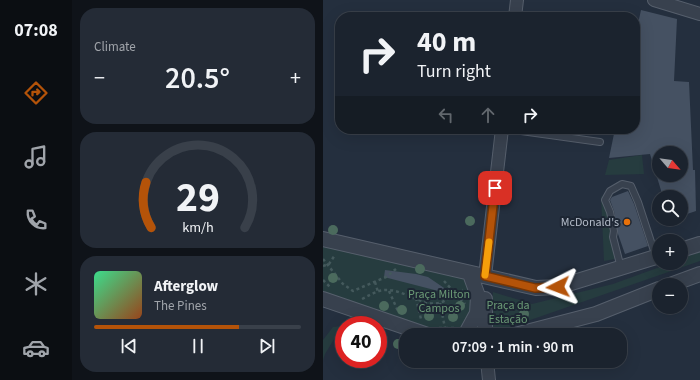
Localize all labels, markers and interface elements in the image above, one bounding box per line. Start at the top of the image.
text: 07:08 [14,18,58,43]
text: 40 m [417,22,476,62]
icon: right [351,28,403,80]
text: Climate [94,38,136,56]
text: 20.5° [165,57,230,100]
text: Turn right [417,59,491,84]
text: − [94,62,105,94]
text: + [290,62,301,94]
icon: directions [22,79,50,107]
icon: left [435,104,457,126]
icon: ahead [477,104,499,126]
icon: right [519,104,541,126]
icon: music [22,143,50,171]
north arrow [652,146,688,182]
map controls [652,146,688,314]
text: 29 [176,168,219,228]
pin [478,171,512,205]
icon: arrive [484,177,506,199]
button: search [652,190,688,226]
icon: phone [22,206,50,234]
place label: McDonald's [561,214,619,231]
text: km/h [182,217,213,238]
marker: McDonald's [622,217,632,227]
button: + [652,234,688,270]
position arrow [537,266,579,308]
icon: climate [22,270,50,298]
text: Afterglow [154,276,218,297]
button: − [652,278,688,314]
park label: Praça Milton Campos [408,286,470,317]
text: The Pines [154,297,207,315]
park label: Praça da Estação [486,297,530,328]
speed limit sign: 40 [335,316,387,368]
icon: car [22,334,50,362]
icon: previous [118,335,140,357]
icon: pause [187,335,209,357]
icon: next [256,335,278,357]
text: 07:09 · 1 min · 90 m [452,337,574,358]

